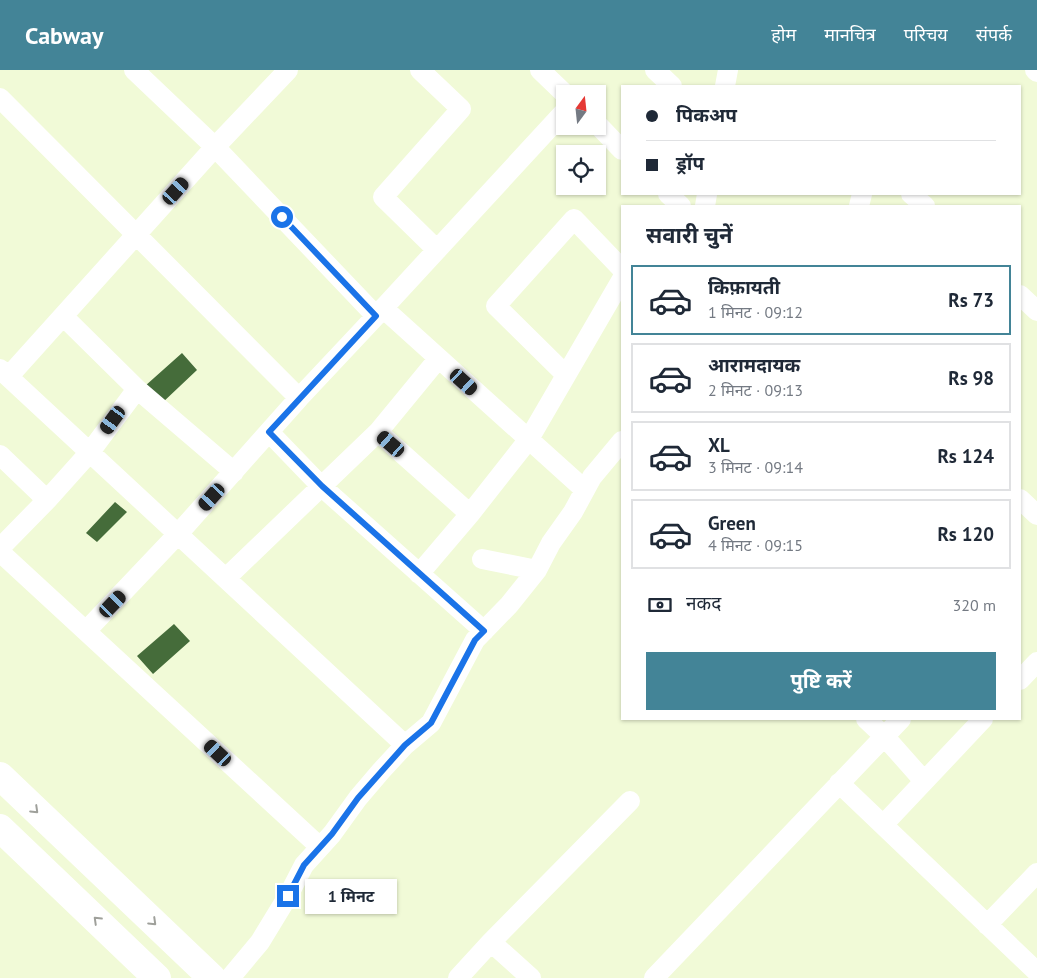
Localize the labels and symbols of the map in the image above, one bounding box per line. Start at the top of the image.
north arrow [556,85,606,135]
car [160,175,191,207]
route start [271,206,293,228]
car [447,366,480,398]
car [98,403,127,437]
car [374,428,407,460]
car [196,481,227,513]
car [97,588,128,620]
car [201,737,234,769]
one-way arrow [30,804,39,813]
callout: 1 मिनट [306,878,398,914]
route end [277,885,299,907]
one-way arrow [147,916,156,925]
one-way arrow [93,917,102,926]

